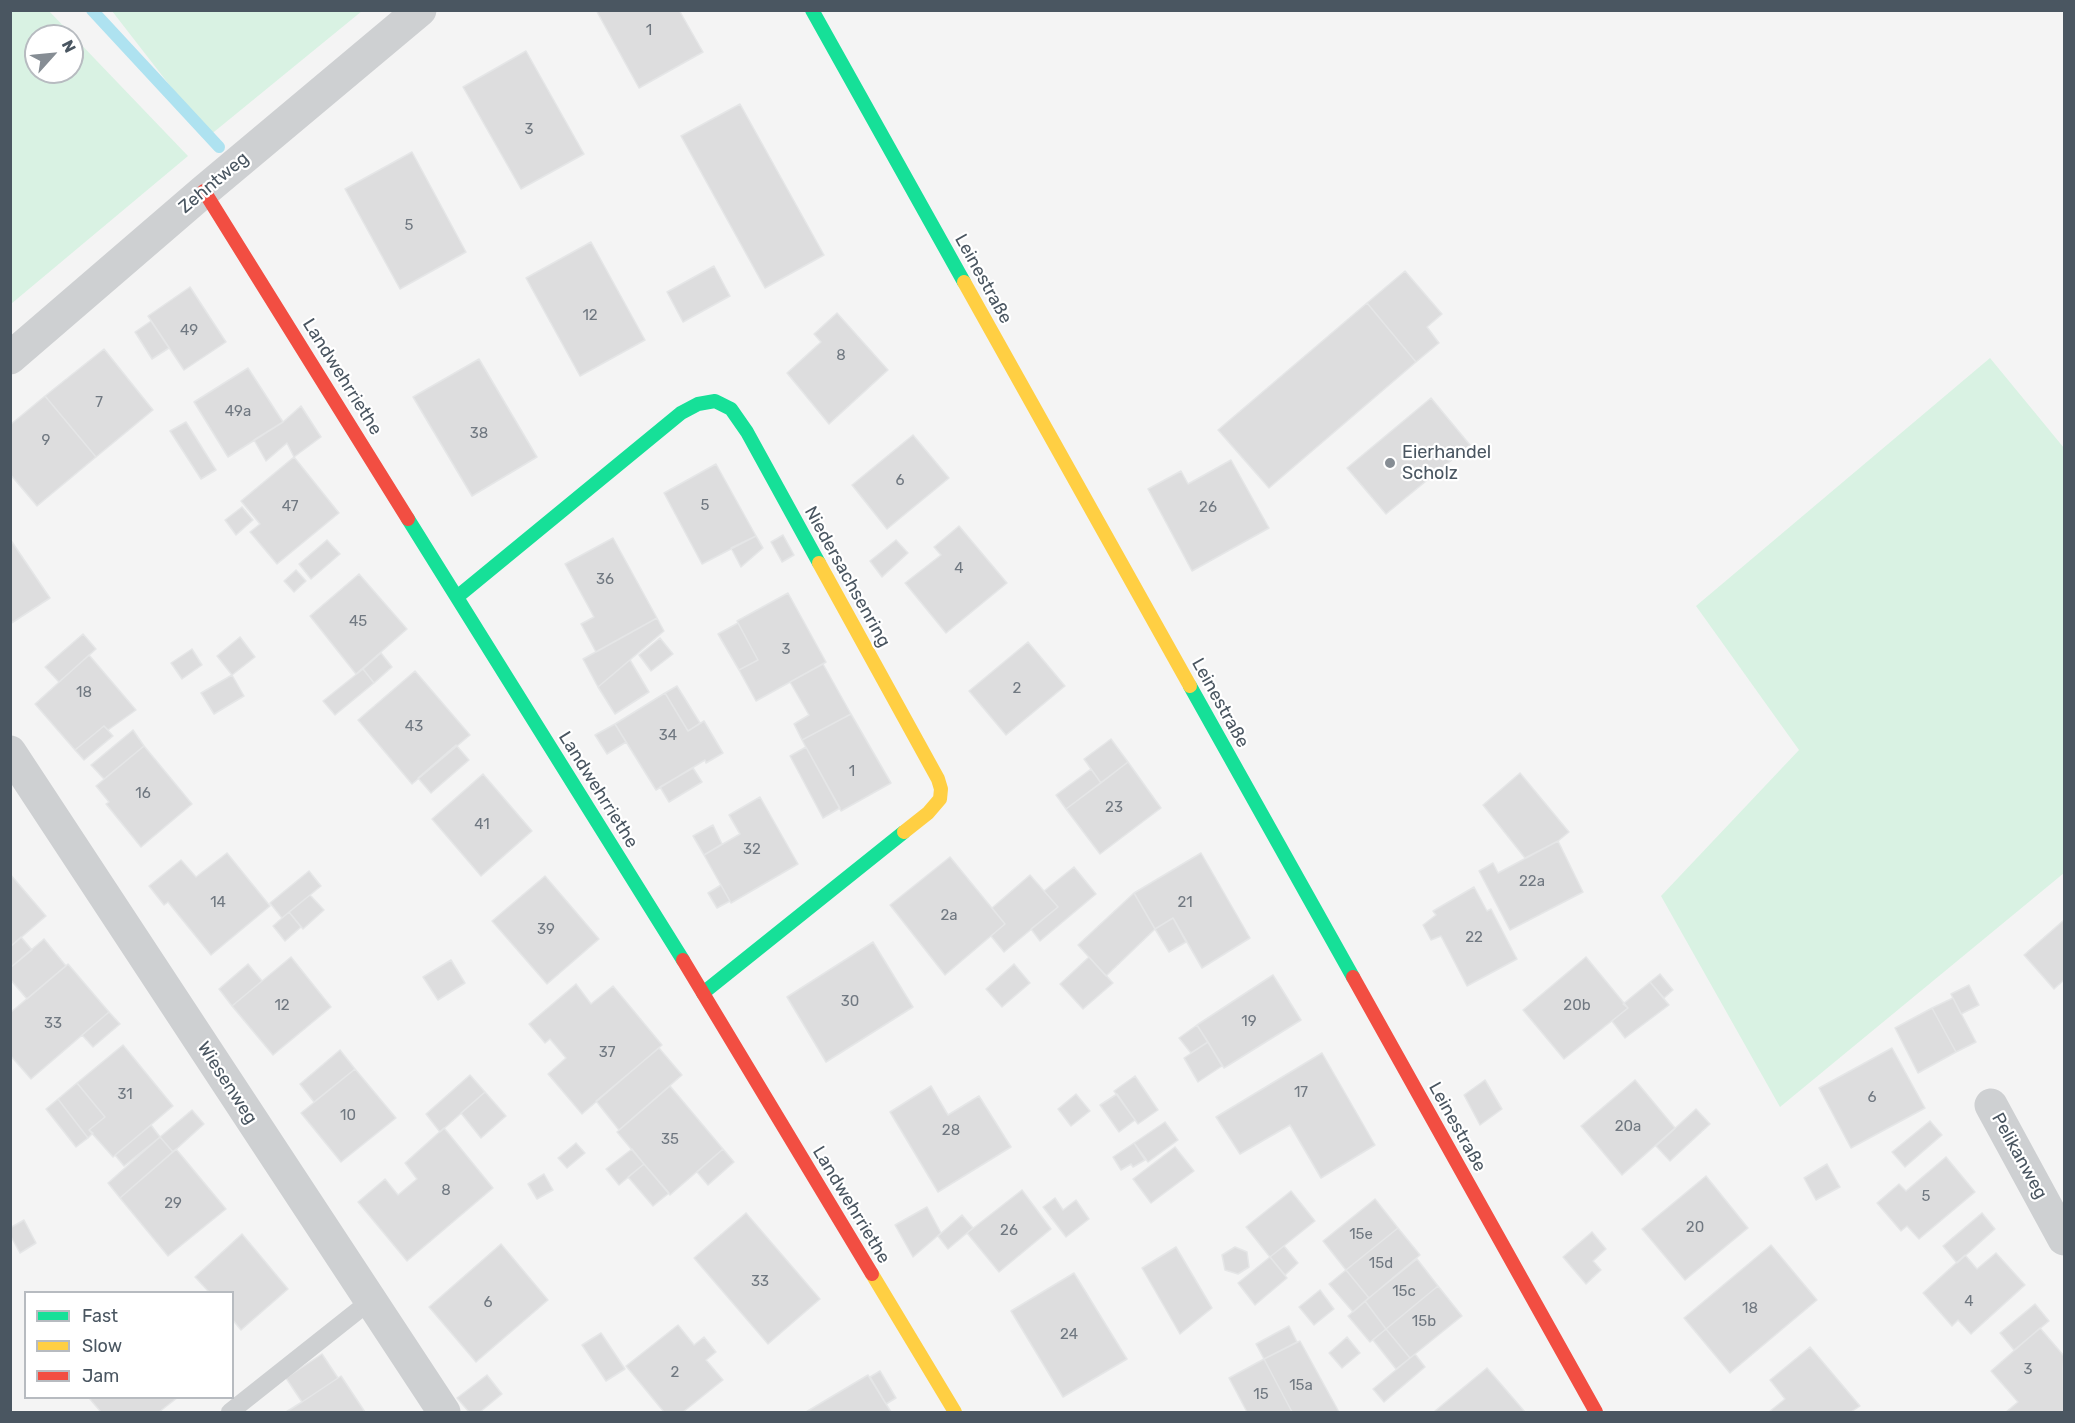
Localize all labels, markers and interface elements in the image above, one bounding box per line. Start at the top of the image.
house number: 1 [646,22,652,40]
north arrow [24,24,84,84]
text: N [58,37,80,56]
house number: 3 [524,121,534,139]
street label: Zehntweg [175,148,253,218]
house number: 5 [405,217,413,235]
street label: Leinestraße [950,231,1016,327]
house number: 12 [582,307,598,325]
street label: Landwehrriethe [298,315,386,439]
house number: 49 [180,322,198,340]
house number: 8 [836,347,846,365]
house number: 7 [95,394,103,412]
house number: 49a [225,403,251,421]
house number: 38 [470,425,488,443]
house number: 9 [42,432,50,450]
place label: Eierhandel Scholz [1402,442,1491,484]
marker: Eierhandel Scholz [1383,456,1397,470]
house number: 6 [895,472,905,490]
house number: 5 [701,497,709,515]
house number: 47 [282,498,298,516]
house number: 26 [1199,499,1217,517]
street label: Niedersachsenring [799,503,895,651]
house number: 4 [954,560,964,578]
house number: 36 [596,571,614,589]
house number: 45 [349,613,367,631]
house number: 3 [781,641,791,659]
street label: Leinestraße [1187,655,1253,751]
house number: 2 [1013,680,1021,698]
house number: 18 [76,684,92,702]
house number: 43 [405,718,423,736]
house number: 34 [659,727,677,745]
street label: Landwehrriethe [554,728,642,852]
house number: 1 [849,763,855,781]
house number: 16 [135,785,151,803]
house number: 23 [1105,799,1123,817]
house number: 41 [474,816,490,834]
house number: 32 [743,841,761,859]
house number: 22a [1519,873,1545,891]
house number: 14 [210,894,226,912]
house number: 21 [1177,894,1193,912]
house number: 2a [940,907,958,925]
house number: 39 [537,921,555,939]
house number: 22 [1465,929,1483,947]
house number: 30 [841,993,859,1011]
house number: 12 [274,997,290,1015]
house number: 20b [1563,997,1591,1015]
house number: 19 [1241,1013,1257,1031]
house number: 33 [44,1015,62,1033]
street label: Wiesenweg [192,1038,262,1128]
house number: 37 [599,1044,615,1062]
street label: Leinestraße [1424,1079,1490,1175]
house number: 17 [1294,1084,1308,1102]
house number: 31 [117,1086,133,1104]
house number: 6 [1867,1089,1877,1107]
house number: 10 [340,1107,356,1125]
street label: Pelikanweg [1987,1109,2051,1203]
house number: 20a [1615,1118,1641,1136]
house number: 28 [942,1122,960,1140]
house number: 35 [661,1131,679,1149]
street label: Landwehrriethe [807,1142,895,1268]
house number: 8 [441,1182,451,1200]
house number: 5 [1922,1188,1930,1206]
house number: 29 [164,1195,182,1213]
house number: 20 [1686,1219,1704,1237]
house number: 26 [1000,1222,1018,1240]
house number: 15e [1349,1226,1373,1244]
house number: 15d [1369,1255,1393,1273]
house number: 33 [751,1273,769,1291]
house number: 15c [1392,1283,1416,1301]
legend [24,1291,234,1399]
house number: 4 [1964,1293,1974,1311]
house number: 6 [483,1294,493,1312]
house number: 18 [1742,1300,1758,1318]
text: Fast [82,1305,118,1327]
house number: 15b [1412,1313,1436,1331]
house number: 24 [1060,1326,1078,1344]
text: Slow [82,1335,122,1357]
house number: 3 [2023,1361,2033,1379]
house number: 2 [671,1364,679,1382]
text: Jam [82,1365,119,1387]
house number: 15a [1289,1377,1313,1395]
house number: 15 [1253,1386,1269,1404]

